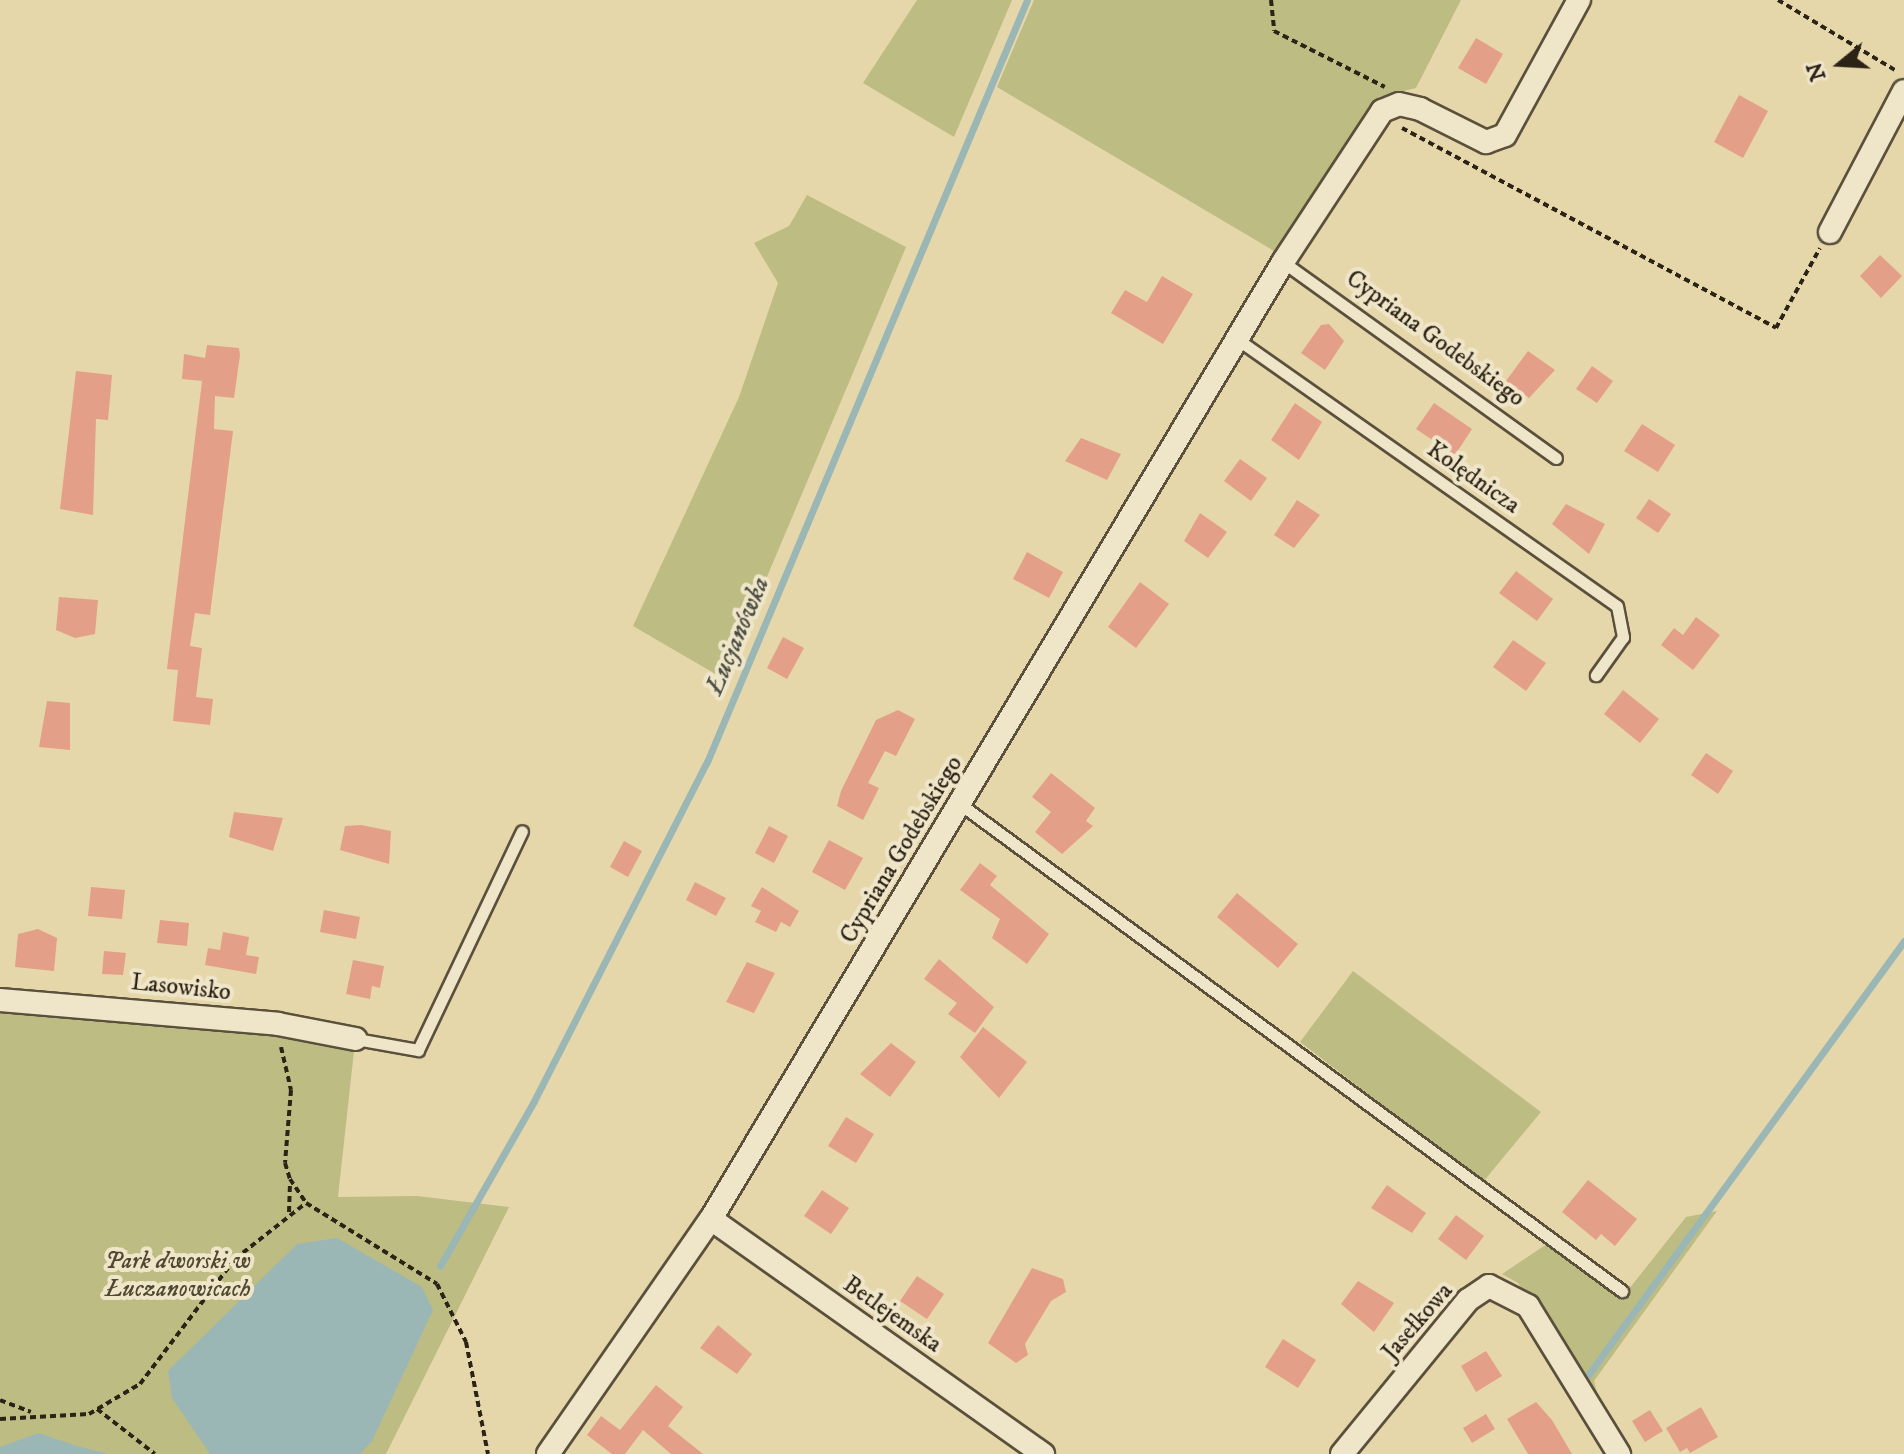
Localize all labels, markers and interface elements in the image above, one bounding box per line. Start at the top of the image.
north arrow [1800,24,1880,104]
text: N [1801,59,1832,84]
street label: Cypriana Godebskiego [1340,265,1530,413]
street label: Kolędnicza [1421,436,1525,520]
water label: Łucjanówka [699,573,777,699]
street label: Cypriana Godebskiego [835,751,969,949]
street label: Lasowisko [130,968,232,1008]
park label: Park dworski w Łuczanowicach [105,1248,251,1304]
street label: Betlejemska [837,1271,947,1359]
street label: Jasełkowa [1377,1277,1459,1367]

